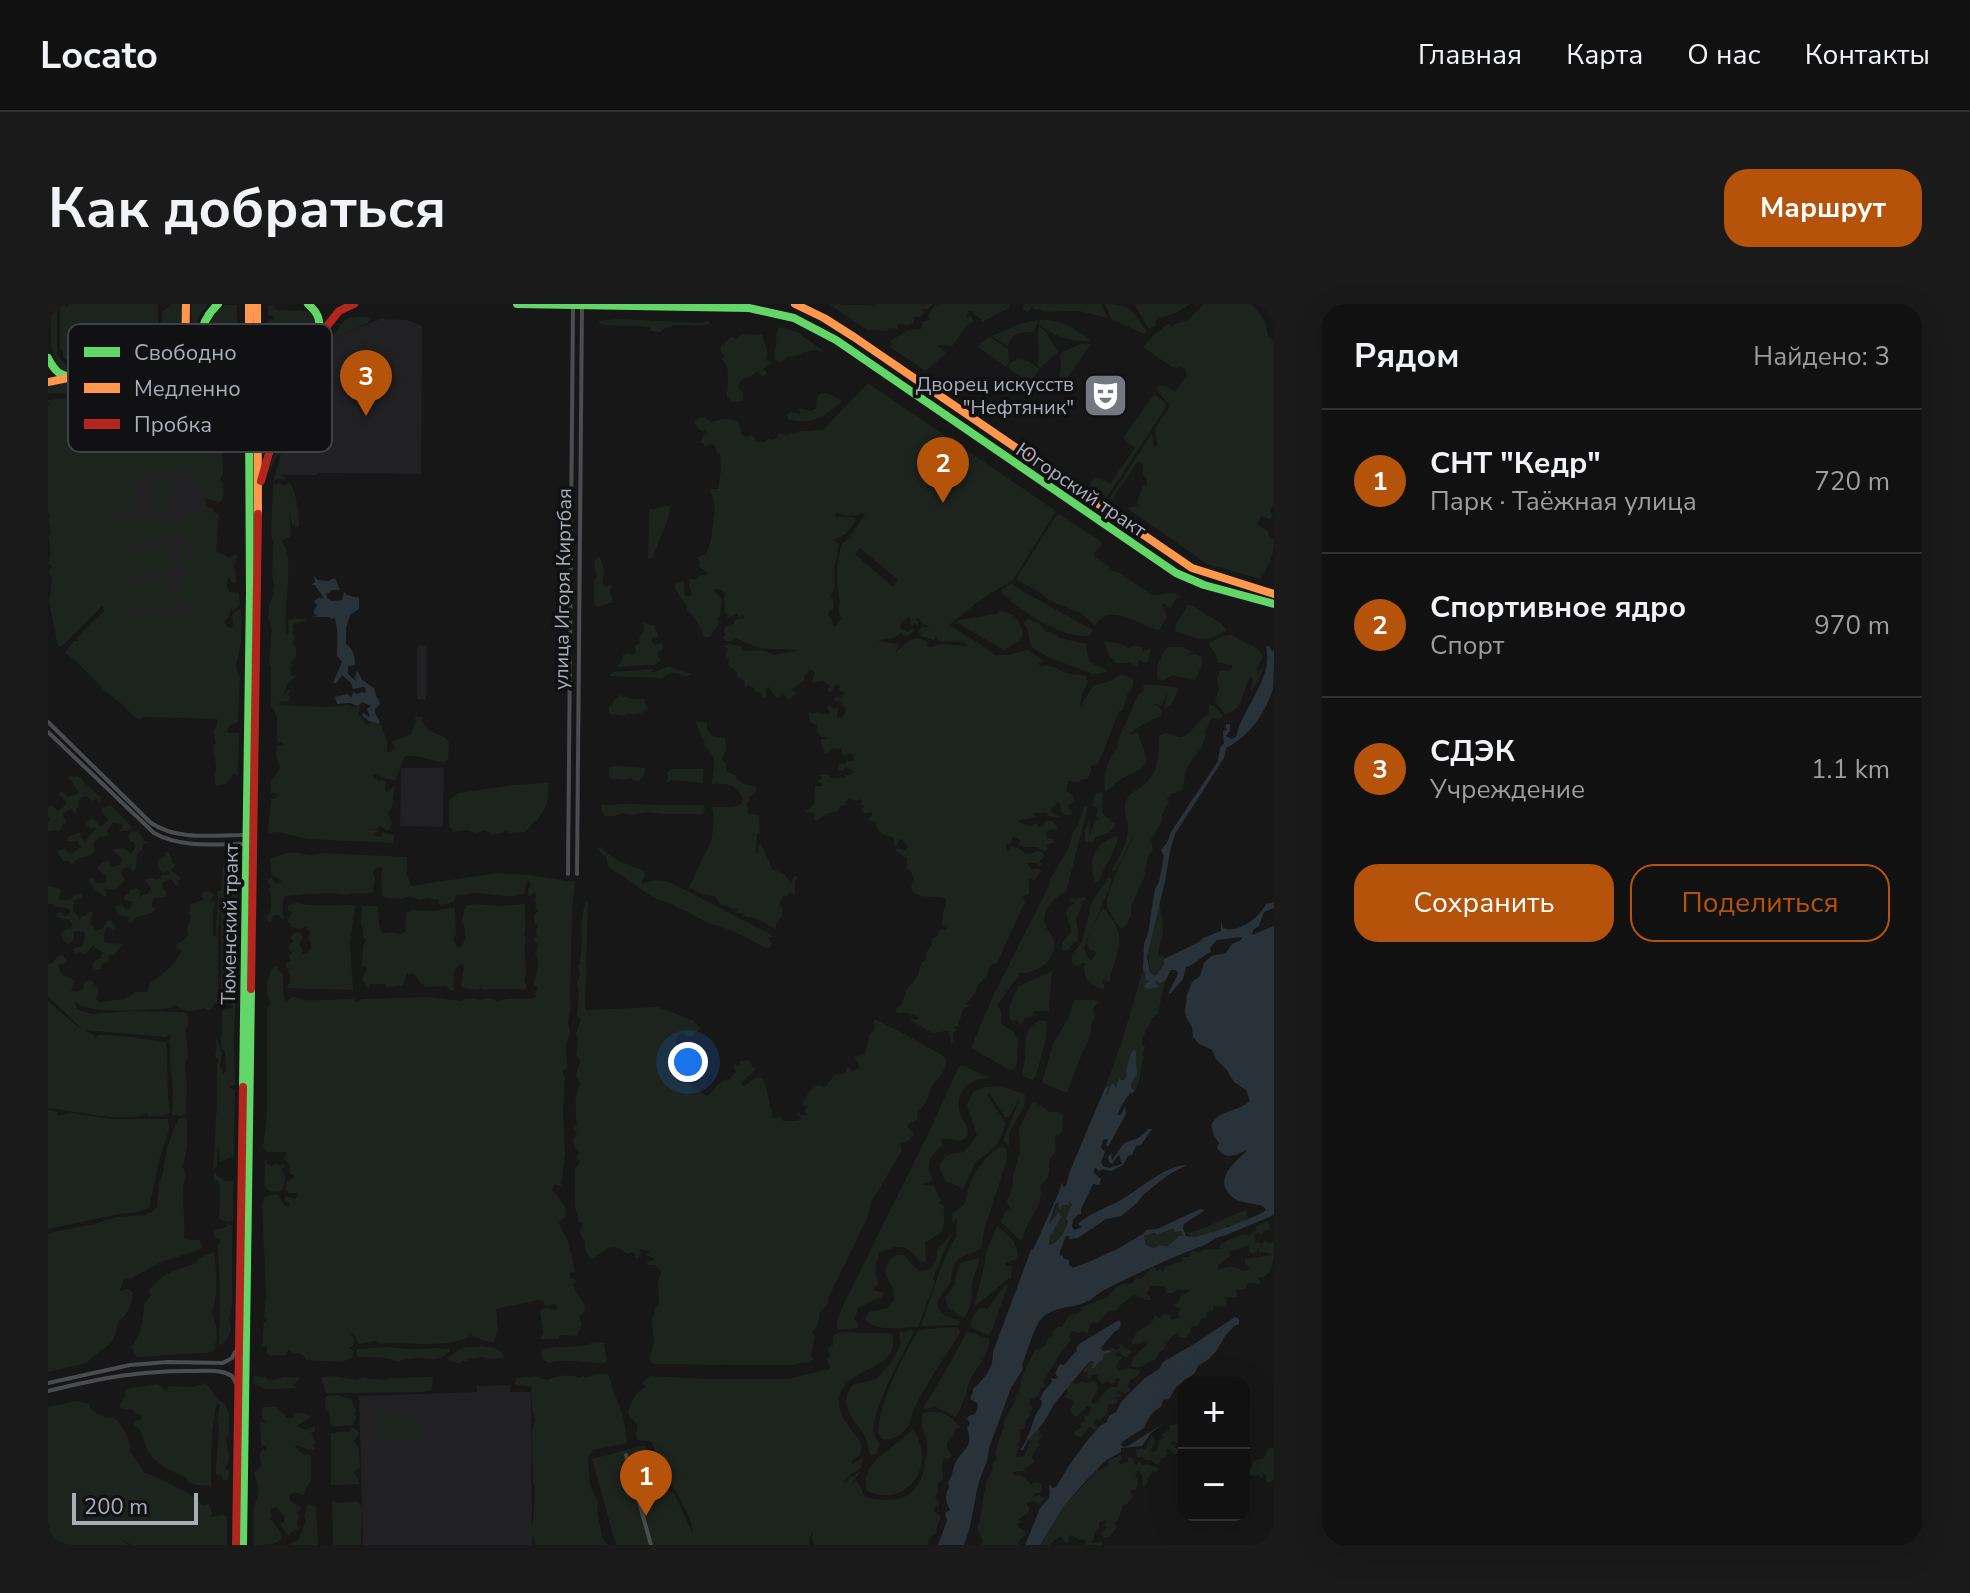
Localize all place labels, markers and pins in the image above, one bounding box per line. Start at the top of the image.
pin: 3 [340,350,392,416]
place label: Дворец искусств "Нефтяник" [916,371,1074,421]
theatre icon: Дворец искусств "Нефтяник" [1081,371,1129,419]
pin: 2 [917,437,969,503]
pin: 1 [620,1450,672,1516]

